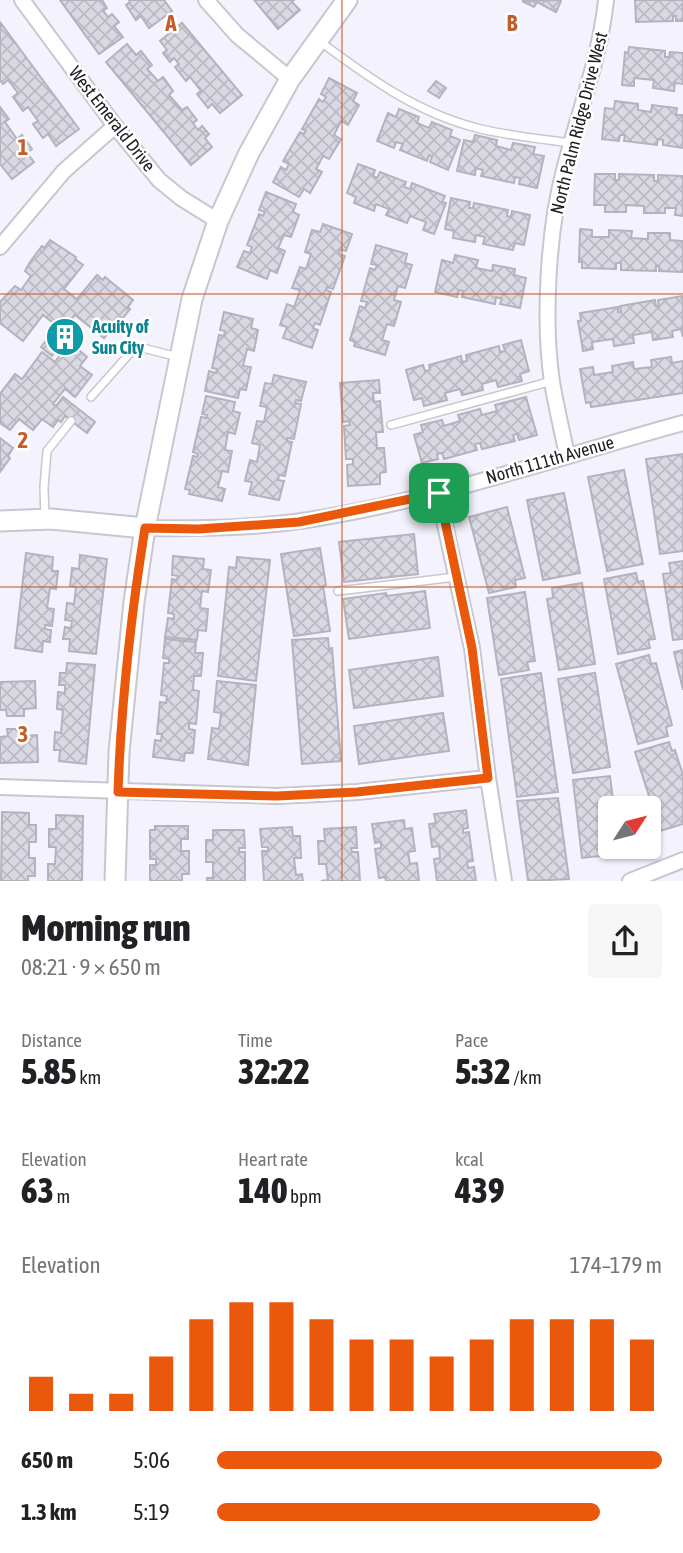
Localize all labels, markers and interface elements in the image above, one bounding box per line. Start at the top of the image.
text: A [164,10,177,36]
text: B [507,10,518,36]
street label: North Palm Ridge Drive West [546,30,611,216]
street label: West Emerald Drive [65,62,160,175]
text: 1 [18,134,29,160]
building icon: Acuity of Sun City [44,316,86,358]
place label: Acuity of Sun City [91,316,150,358]
text: 2 [18,427,28,453]
street label: North 111th Avenue [483,431,616,488]
pin [409,463,469,523]
icon: arrive [420,474,458,512]
text: 3 [18,721,28,747]
north arrow [598,796,662,859]
map controls [598,796,661,859]
button: share [588,904,662,978]
text: Morning run [21,906,191,949]
text: 08:21 · 9 × 650 m [21,954,161,980]
text: Distance [21,1029,82,1051]
text: Time [238,1029,273,1051]
text: Pace [455,1029,488,1051]
text: 5.85 [21,1051,77,1091]
text: 32:22 [238,1051,310,1091]
text: 5:32 [455,1051,511,1091]
text: km [77,1066,101,1088]
text: /km [511,1066,542,1088]
text: Elevation [21,1148,87,1170]
text: Heart rate [238,1148,308,1170]
text: kcal [455,1148,484,1170]
text: 63 [21,1170,54,1210]
text: 140 [238,1170,287,1210]
text: 439 [455,1170,504,1210]
text: m [54,1185,70,1207]
text: bpm [287,1185,322,1207]
text: Elevation [21,1252,101,1278]
text: 174–179 m [569,1252,662,1278]
text: 650 m [21,1447,73,1473]
text: 5:06 [133,1447,170,1473]
text: 1.3 km [21,1499,77,1525]
text: 5:19 [133,1499,170,1525]

